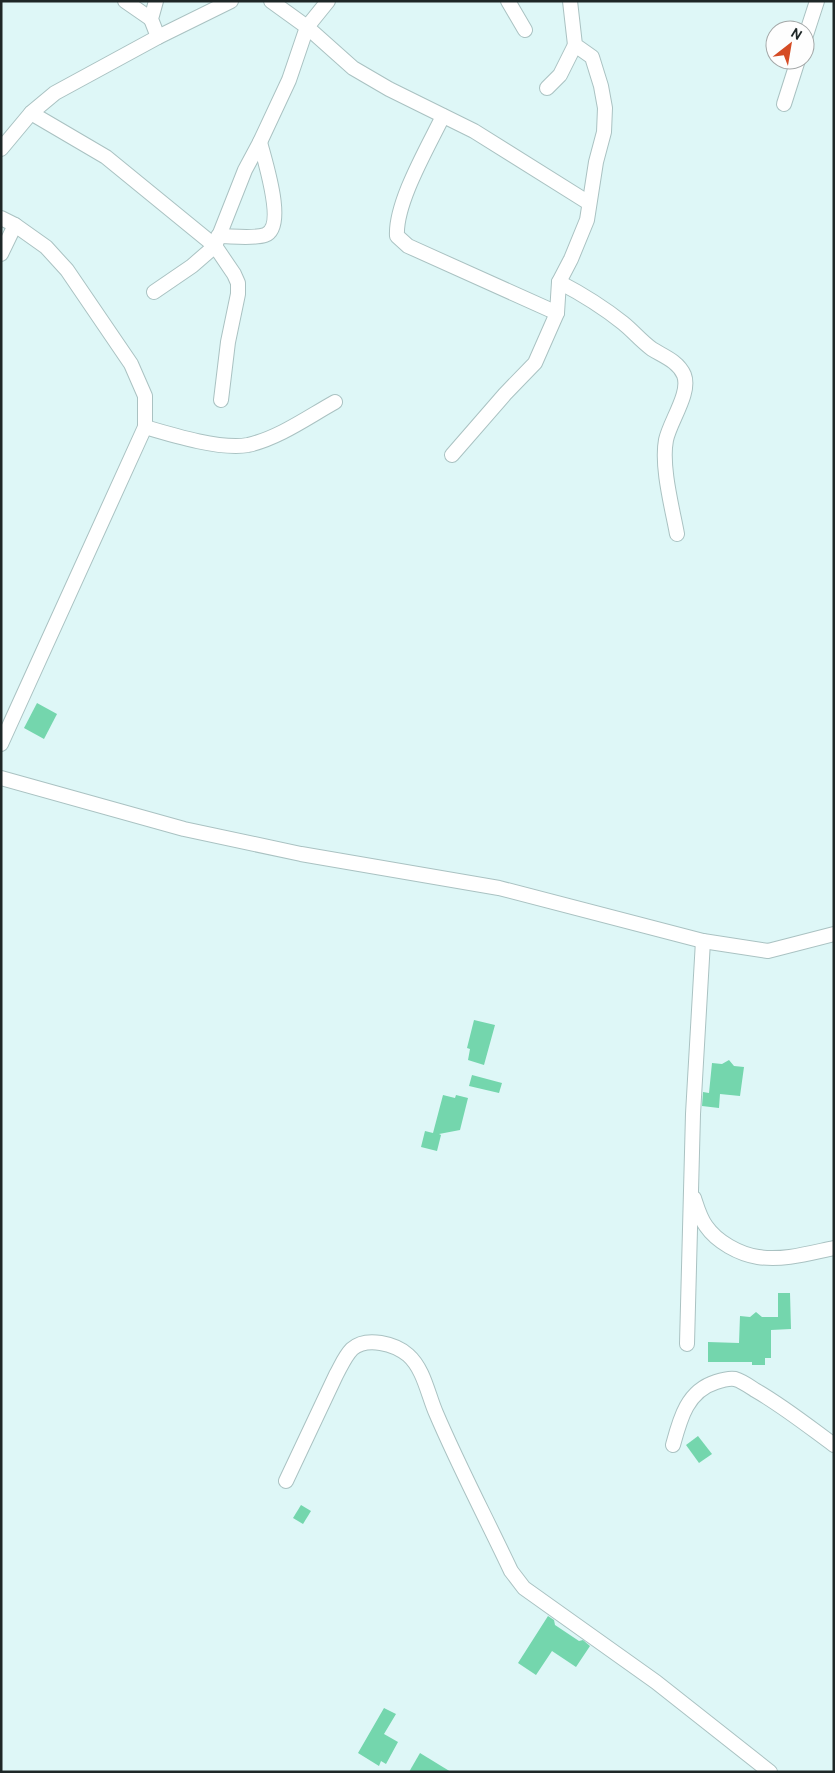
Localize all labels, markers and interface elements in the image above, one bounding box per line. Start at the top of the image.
north arrow [765,20,815,70]
text: N [787,25,805,45]

